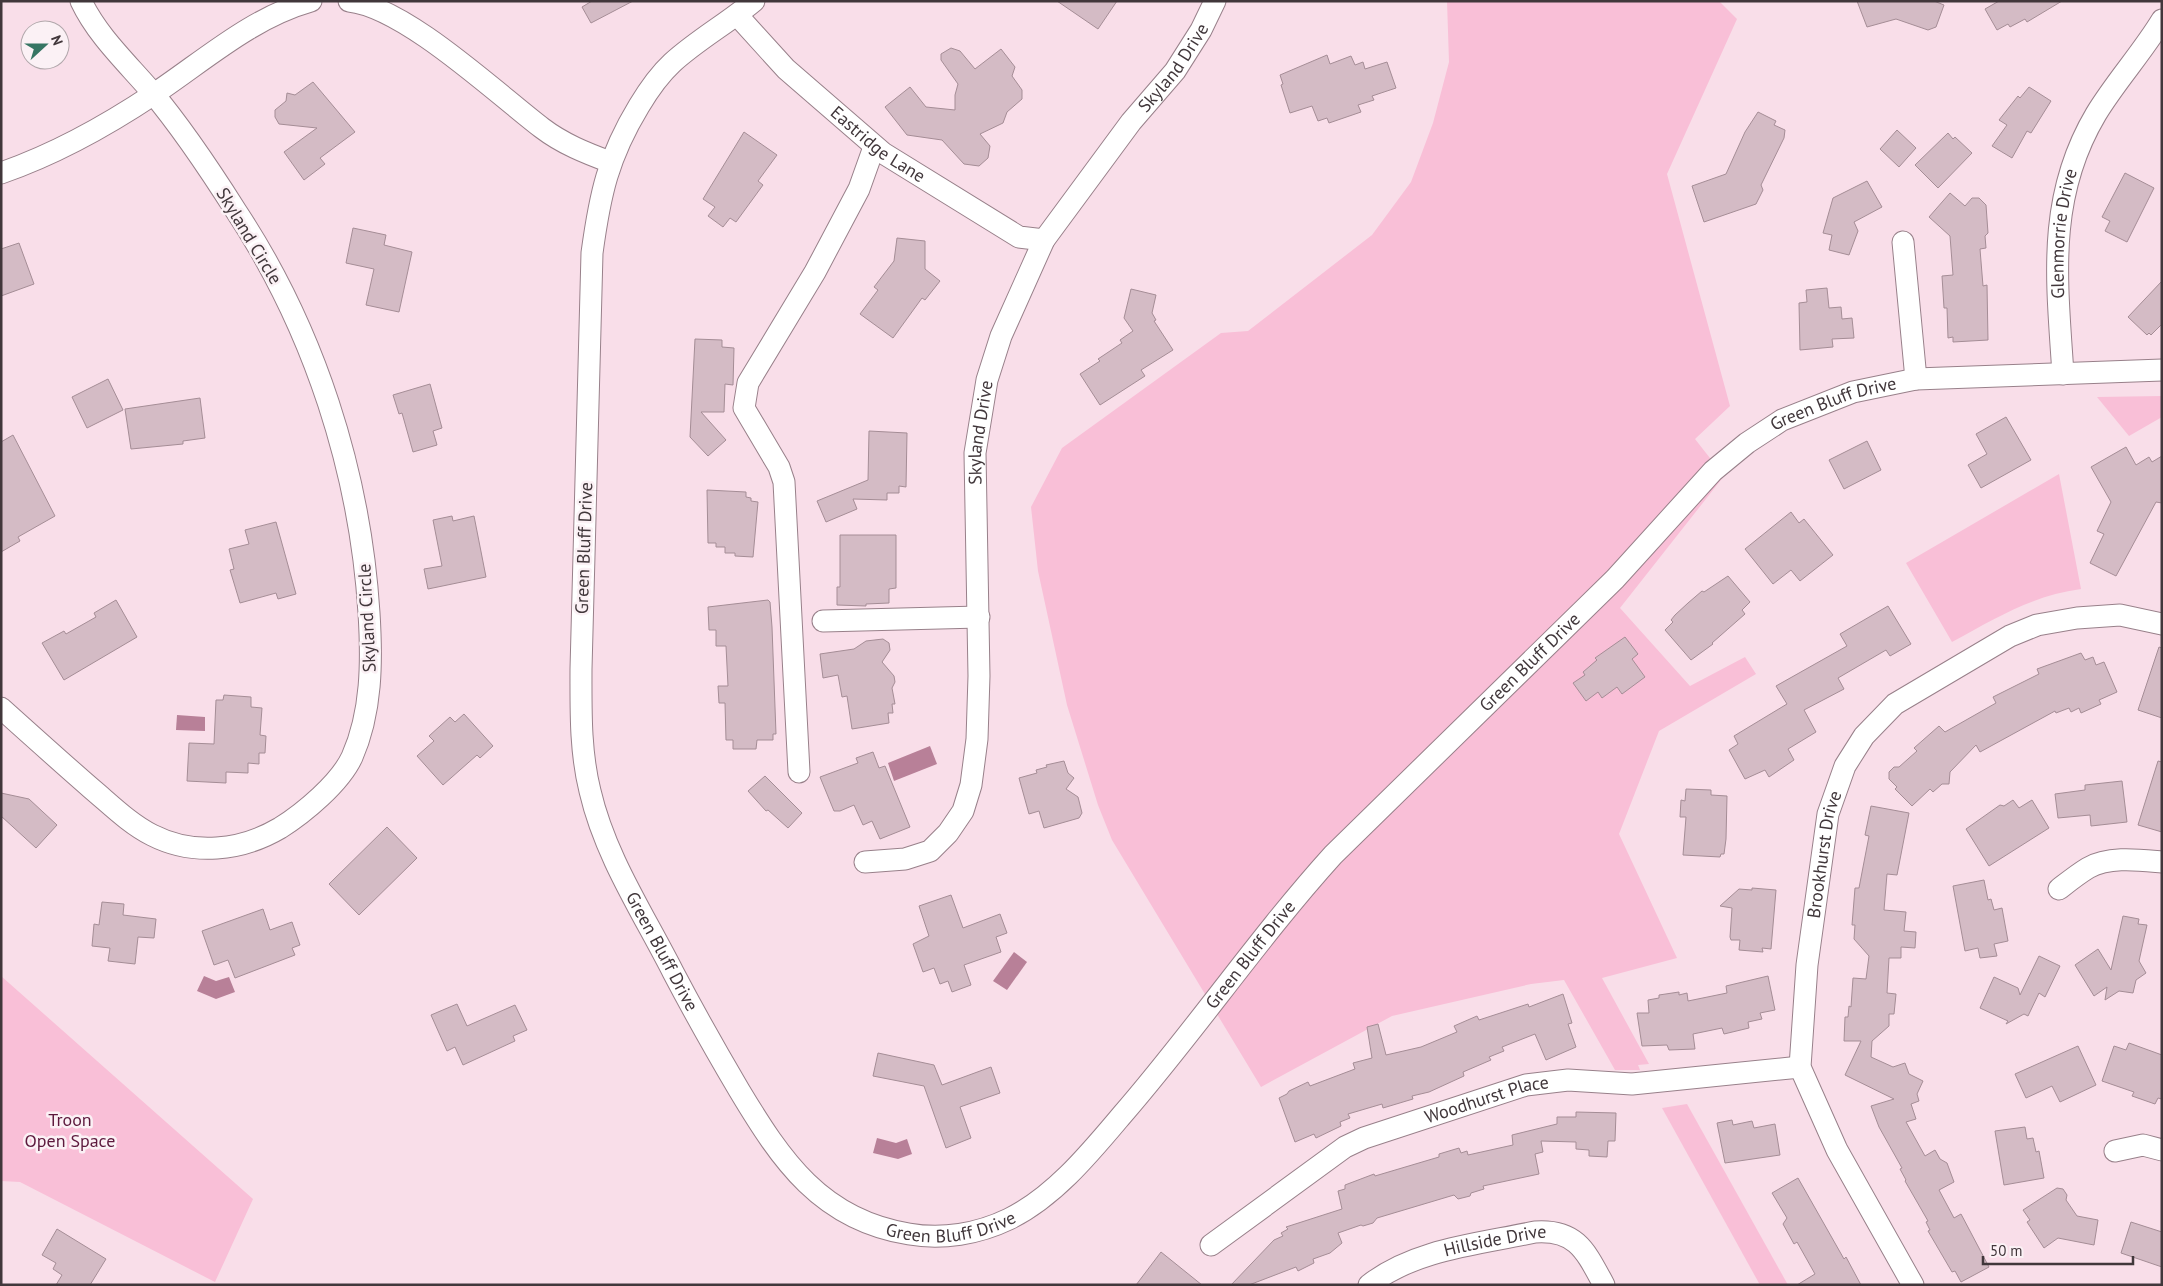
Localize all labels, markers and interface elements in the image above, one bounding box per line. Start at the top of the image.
north arrow [20,20,70,70]
street label: Skyland Drive [1133,20,1213,117]
text: N [47,33,67,48]
street label: Eastridge Lane [826,101,930,187]
street label: Glenmorrie Drive [2046,166,2082,299]
street label: Skyland Circle [212,183,287,288]
street label: Green Bluff Drive [1765,371,1898,436]
street label: Skyland Drive [963,378,998,485]
street label: Green Bluff Drive [570,482,597,614]
street label: Skyland Circle [352,563,381,673]
street label: Green Bluff Drive [1474,608,1585,716]
street label: Brookhurst Drive [1802,787,1846,920]
street label: Green Bluff Drive [621,888,704,1015]
street label: Green Bluff Drive [1200,895,1300,1013]
street label: Woodhurst Place [1422,1070,1550,1128]
park label: Troon Open Space [25,1108,115,1152]
street label: Green Bluff Drive [884,1206,1019,1247]
street label: Hillside Drive [1441,1220,1546,1261]
scale bar [1983,1234,2133,1266]
text: 50 m [1990,1241,2023,1260]

